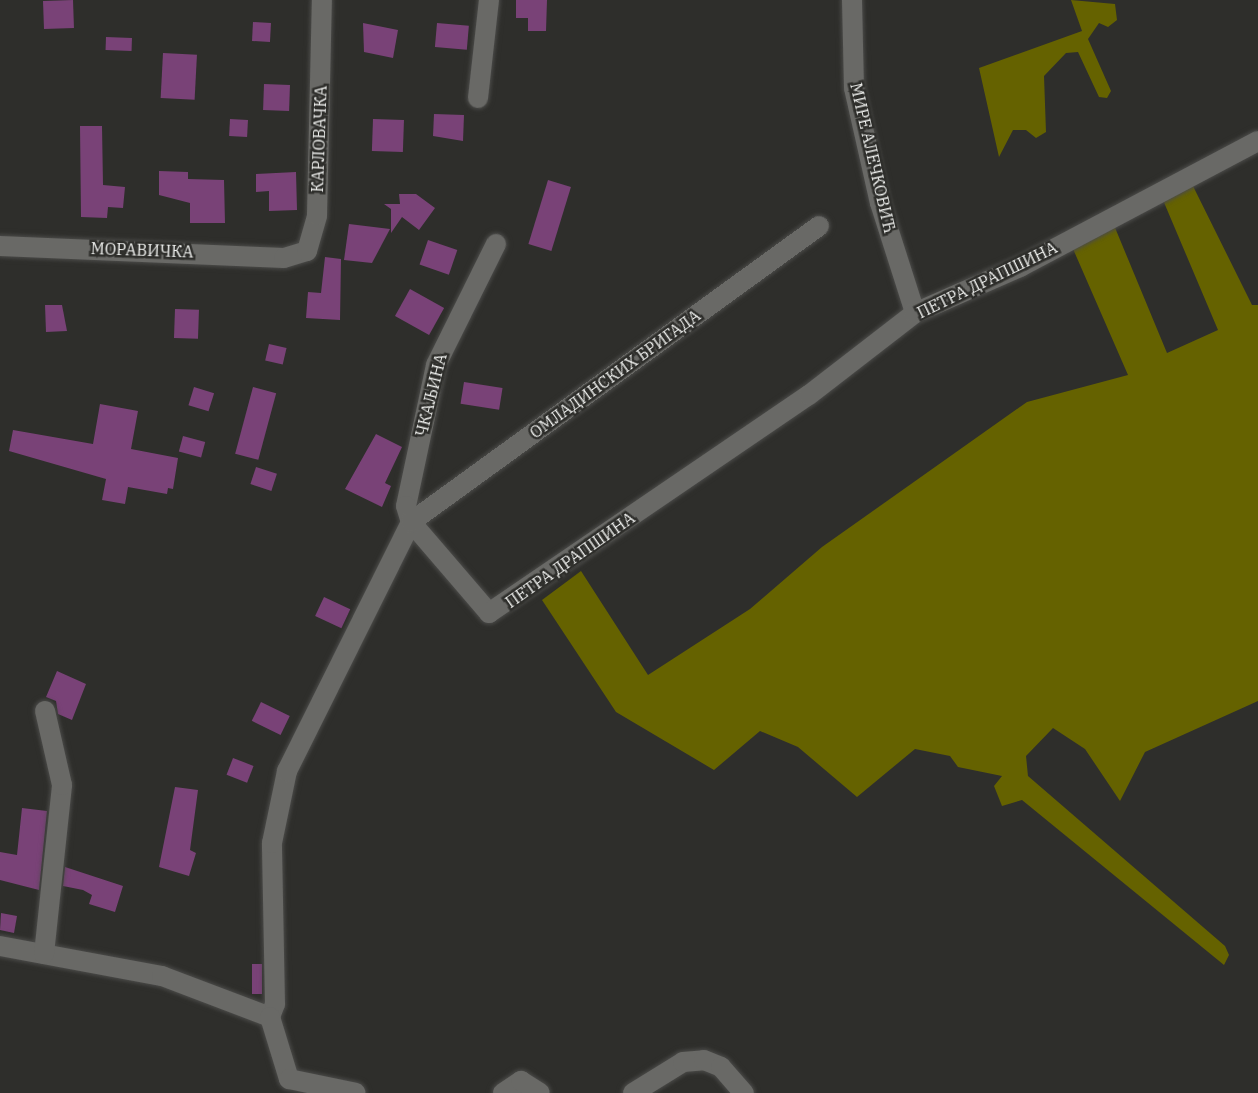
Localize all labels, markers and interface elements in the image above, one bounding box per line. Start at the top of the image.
street label: МИРЕ АЛЕЧКОВИЋ [846,81,900,235]
street label: КАРЛОВАЧКА [308,85,330,193]
street label: ПЕТРА ДРАПШИНА [914,238,1060,322]
street label: МОРАВИЧКА [90,239,194,261]
street label: ОМЛАДИНСКИХ БРИГАДА [526,306,704,442]
street label: ЧКАЉИНА [411,351,451,439]
street label: ПЕТРА ДРАПШИНА [502,508,638,612]

